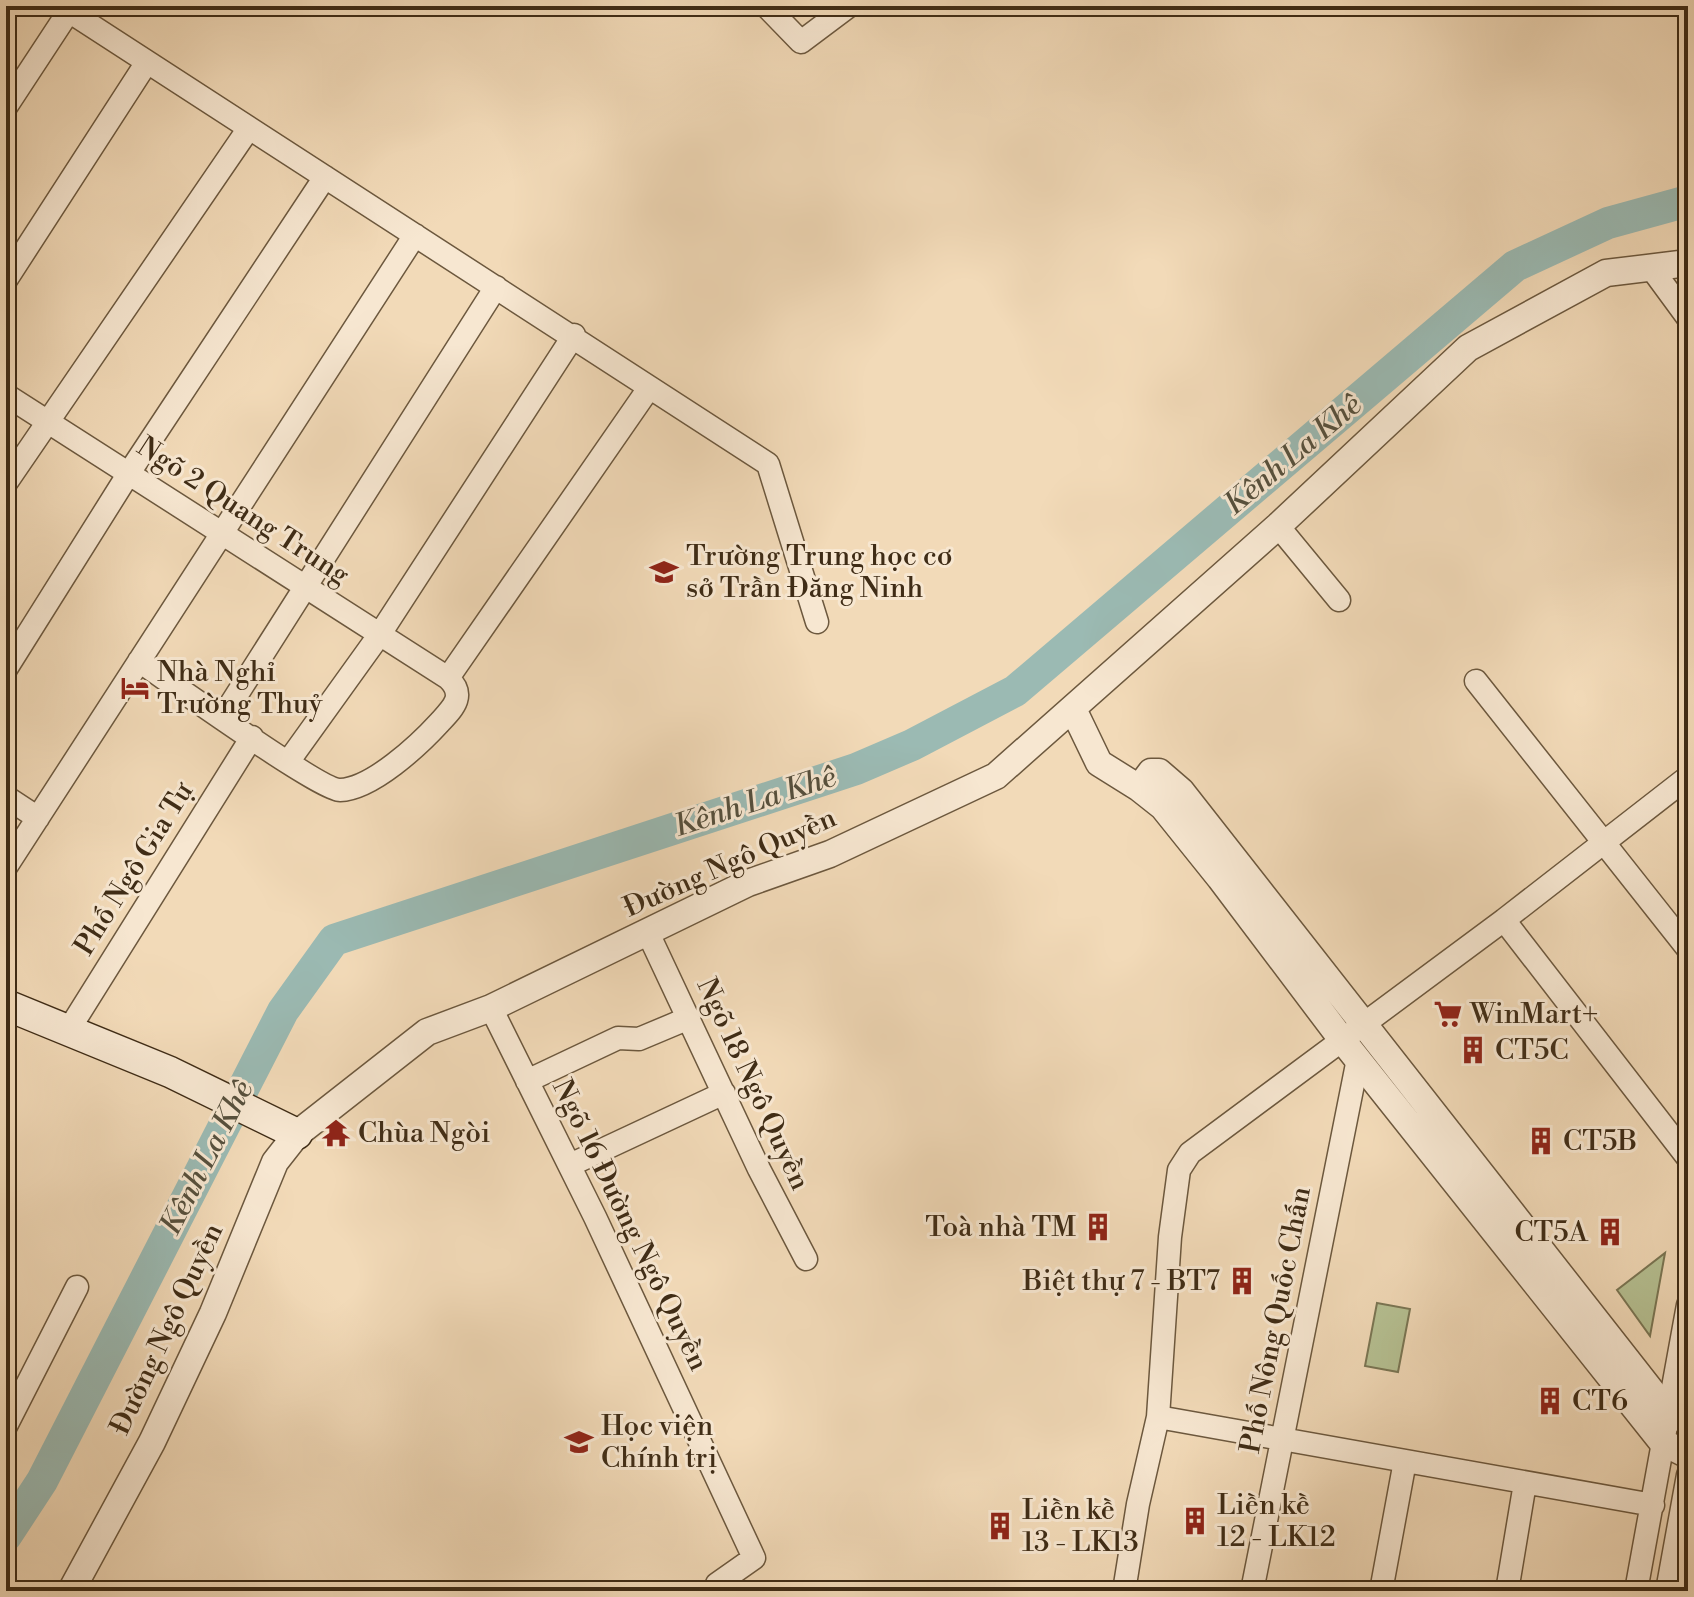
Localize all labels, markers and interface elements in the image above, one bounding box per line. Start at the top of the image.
water label: Kênh La Khê [1216,386,1370,524]
street label: Ngõ 2 Quang Trung [130,429,356,593]
place label: Trường Trung học cơ sở Trần Đăng Ninh [686,539,953,606]
school or university icon: Trường Trung học cơ sở Trần Đăng Ninh [649,557,679,587]
place label: Nhà Nghỉ Trường Thuỷ [157,655,323,722]
hotel icon: Nhà Nghỉ Trường Thuỷ [120,673,150,703]
water label: Kênh La Khê [669,758,841,846]
street label: Phố Ngô Gia Tự [67,775,202,962]
street label: Đường Ngô Quyền [618,800,842,926]
street label: Ngõ 18 Ngô Quyền [689,972,818,1196]
place label: WinMart+ [1469,997,1598,1032]
supermarket icon: WinMart+ [1433,999,1463,1029]
place label: CT5C [1495,1033,1569,1068]
building icon: CT5C [1458,1035,1488,1065]
water label: Kênh La Khê [152,1074,262,1242]
street label: Ngõ 16 Đường Ngô Quyền [544,1074,716,1377]
place label: Chùa Ngòi [358,1116,490,1151]
temple icon: Chùa Ngòi [321,1118,351,1148]
place label: CT5B [1563,1124,1637,1159]
building icon: CT5B [1526,1126,1556,1156]
street label: Phố Nông Quốc Chấn [1233,1183,1319,1456]
place label: Toà nhà TM [925,1210,1076,1245]
building icon: Toà nhà TM [1083,1212,1113,1242]
place label: CT5A [1514,1215,1589,1250]
building icon: CT5A [1595,1217,1625,1247]
street label: Đường Ngô Quyền [103,1218,231,1440]
place label: Biệt thự 7 - BT7 [1022,1264,1220,1299]
building icon: Biệt thự 7 - BT7 [1227,1266,1257,1296]
place label: CT6 [1572,1384,1628,1419]
building icon: CT6 [1535,1386,1565,1416]
place label: Học viện Chính trị [601,1409,717,1476]
school or university icon: Học viện Chính trị [564,1427,594,1457]
place label: Liền kề 12 - LK12 [1217,1488,1336,1555]
place label: Liền kề 13 - LK13 [1022,1493,1139,1560]
building icon: Liền kề 12 - LK12 [1180,1506,1210,1536]
building icon: Liền kề 13 - LK13 [985,1511,1015,1541]

